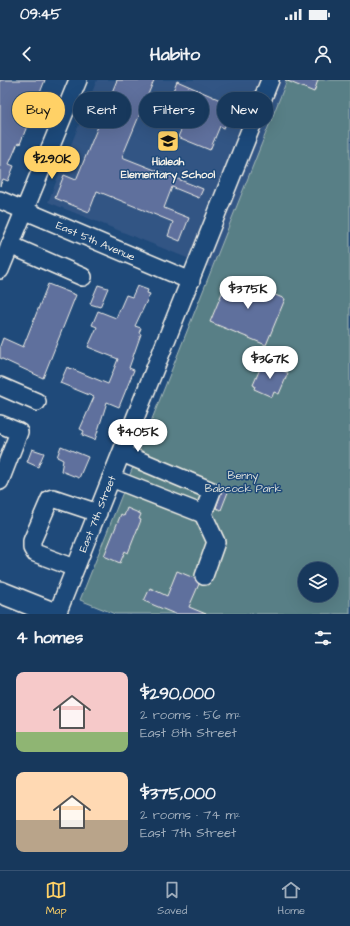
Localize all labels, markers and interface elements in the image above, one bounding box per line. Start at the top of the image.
text: 09:45 [20,4,61,25]
text: Habito [150,42,200,67]
icon: back [16,43,38,65]
icon: person [312,43,334,65]
chip: Buy [12,92,65,128]
chip: Rent [73,92,131,128]
chip: Filters [139,92,209,128]
chip: New [217,92,273,128]
school or university icon: Hialeah Elementary School [155,128,181,154]
pin: $290K [24,146,80,180]
text: $290K [33,150,71,168]
place label: Hialeah Elementary School [121,154,215,184]
street label: East 5th Avenue [54,217,138,264]
pin: $375K [220,276,276,310]
text: $375K [229,280,267,298]
pin: $367K [242,346,298,380]
text: $367K [251,350,289,368]
pin: $405K [110,419,166,453]
text: $405K [117,423,159,441]
park label: Benny Babcock Park [205,468,281,496]
street label: East 7th Street [75,473,119,554]
map controls [298,562,338,602]
button: layers [298,562,338,602]
text: 4 homes [16,626,83,650]
icon: filters [312,627,334,649]
text: $290,000 [140,682,215,706]
icon: home [48,688,96,736]
text: 2 rooms · 56 m² [140,706,241,724]
text: East 8th Street [140,724,237,742]
text: $375,000 [140,782,216,806]
icon: home [48,788,96,836]
text: 2 rooms · 74 m² [140,806,240,824]
text: East 7th Street [140,824,236,842]
tab: Map [45,879,67,918]
tab: Saved [157,879,187,918]
tab: Home [278,879,305,918]

